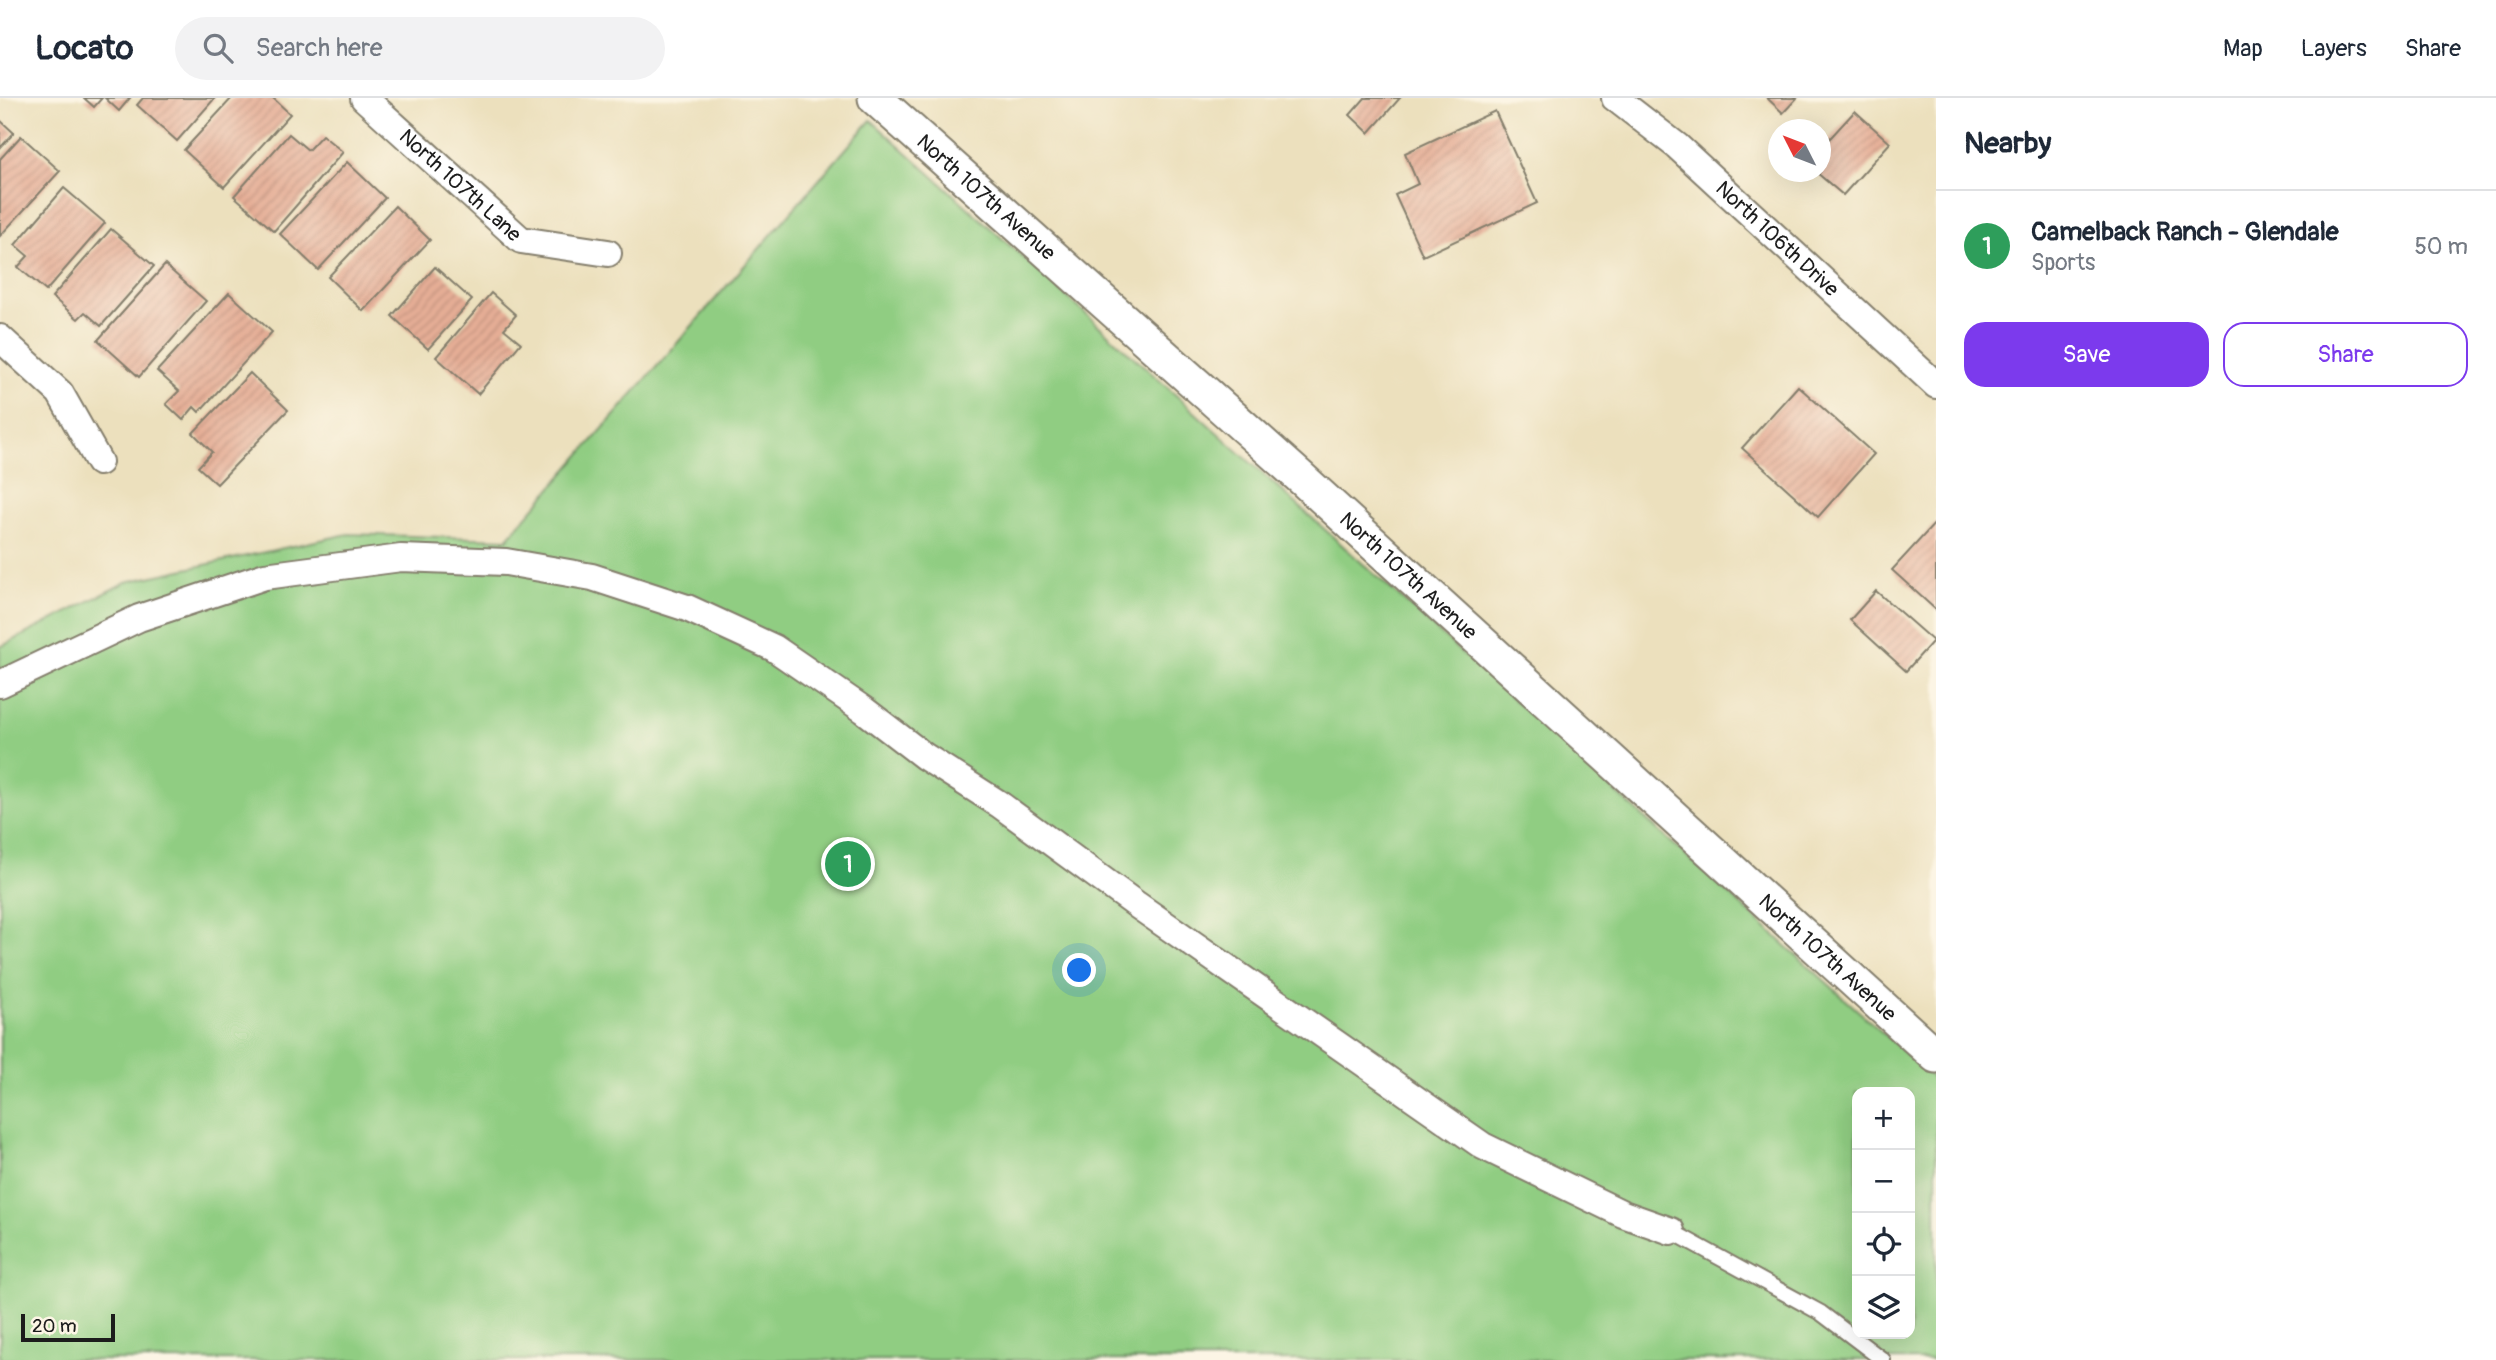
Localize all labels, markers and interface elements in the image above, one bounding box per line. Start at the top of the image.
search box [175,17,665,80]
text: Locato [35,28,133,69]
icon: search [199,29,237,67]
text: Search here [255,32,382,64]
text: Map [2223,34,2263,63]
text: Layers [2301,34,2367,63]
text: Share [2405,34,2461,63]
north arrow [1768,119,1831,182]
street label: North 107th Lane [394,123,528,248]
text: Nearby [1964,125,2051,162]
street label: North 107th Avenue [911,128,1062,267]
street label: North 106th Drive [1710,175,1845,303]
text: Camelback Ranch - Glendale [2031,216,2339,248]
text: 1 [1983,232,1992,261]
text: 50 m [2414,232,2468,261]
text: Sports [2031,248,2095,277]
button: Save [1964,322,2209,387]
button: Share [2223,322,2468,387]
street label: North 107th Avenue [1334,506,1483,646]
pin: 1 [825,838,871,890]
street label: North 107th Avenue [1753,888,1903,1027]
your location [1062,953,1096,987]
map controls [1852,1087,1915,1339]
button: + [1852,1087,1915,1150]
button: − [1852,1150,1915,1213]
button: locate [1852,1213,1915,1276]
button: layers [1852,1276,1915,1339]
scale bar [21,1311,116,1343]
text: 20 m [32,1314,77,1338]

